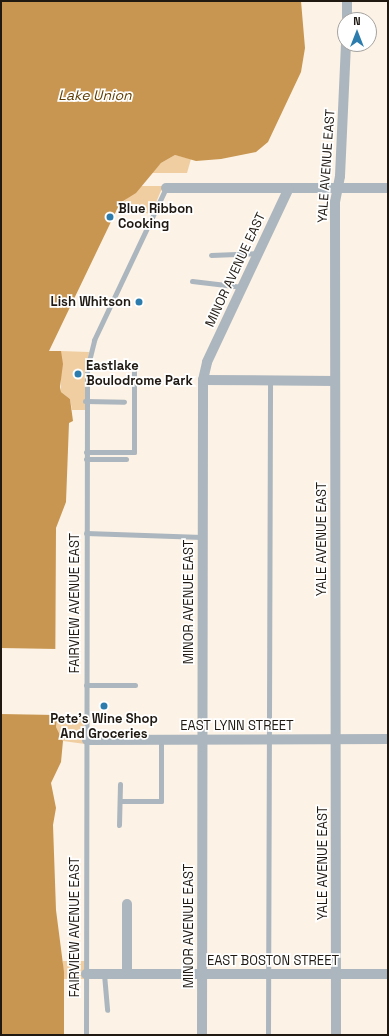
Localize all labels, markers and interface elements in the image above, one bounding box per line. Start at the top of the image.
north arrow [337,12,377,52]
text: N [353,14,361,28]
water label: Lake Union [58,87,132,103]
street label: YALE AVENUE EAST [315,108,339,224]
place label: Blue Ribbon Cooking [118,202,193,233]
street label: MINOR AVENUE EAST [203,210,269,330]
marker: Blue Ribbon Cooking [105,212,115,222]
place label: Lish Whitson [51,294,131,310]
marker: Lish Whitson [134,297,144,307]
place label: Eastlake Boulodrome Park [86,359,193,390]
marker: Eastlake Boulodrome Park [73,369,83,379]
street label: YALE AVENUE EAST [314,482,330,596]
street label: FAIRVIEW AVENUE EAST [67,533,83,673]
street label: MINOR AVENUE EAST [181,540,197,664]
marker: Pete's Wine Shop And Groceries [99,701,109,711]
place label: Pete's Wine Shop And Groceries [50,712,158,743]
street label: EAST LYNN STREET [180,718,294,734]
street label: YALE AVENUE EAST [315,806,331,920]
street label: FAIRVIEW AVENUE EAST [67,857,83,997]
street label: MINOR AVENUE EAST [181,864,197,988]
street label: EAST BOSTON STREET [207,953,339,969]

